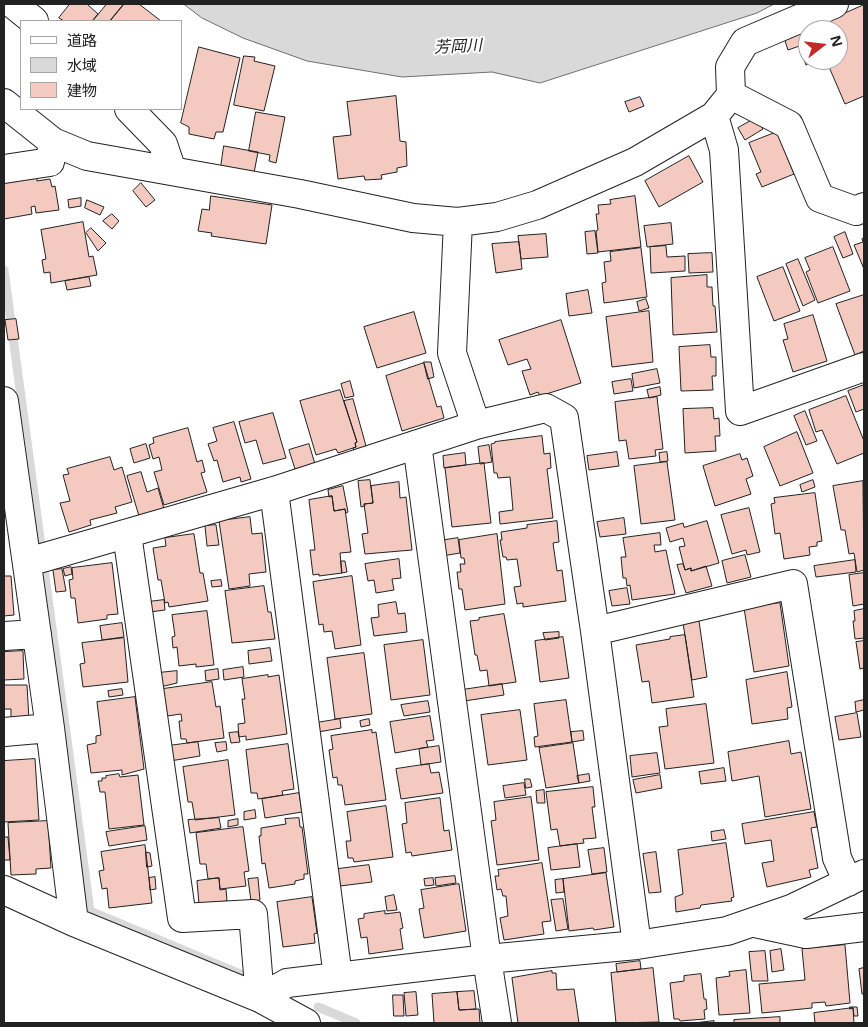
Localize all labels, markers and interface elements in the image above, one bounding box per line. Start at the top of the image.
legend [20,20,182,110]
north arrow [798,20,848,70]
text: 道路 [67,30,97,50]
text: N [826,33,848,49]
water label: 芳岡川 [434,36,482,58]
text: 水域 [67,55,97,75]
text: 建物 [67,80,97,100]

